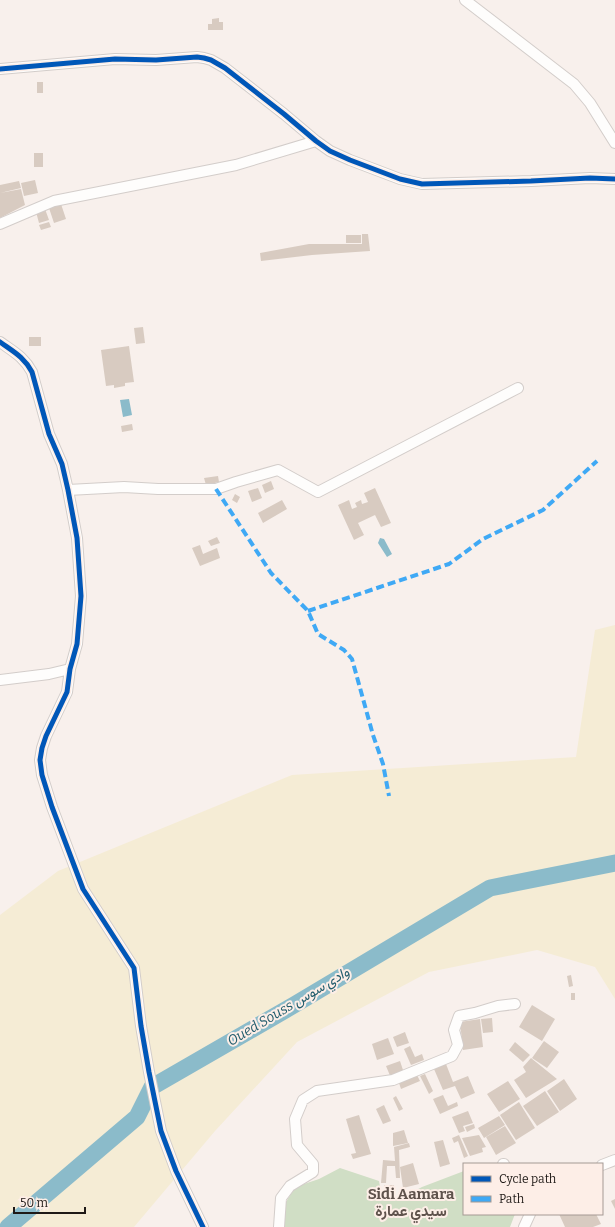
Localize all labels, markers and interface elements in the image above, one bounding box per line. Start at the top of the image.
water label: Oued Souss وادي سوس [224,963,355,1052]
legend [463,1163,603,1215]
text: Cycle path [499,1172,557,1186]
district label: Sidi Aamara سيدي عمارة [368,1185,455,1224]
scale bar [14,1189,85,1215]
text: Path [499,1192,525,1206]
text: 50 m [20,1196,49,1210]

